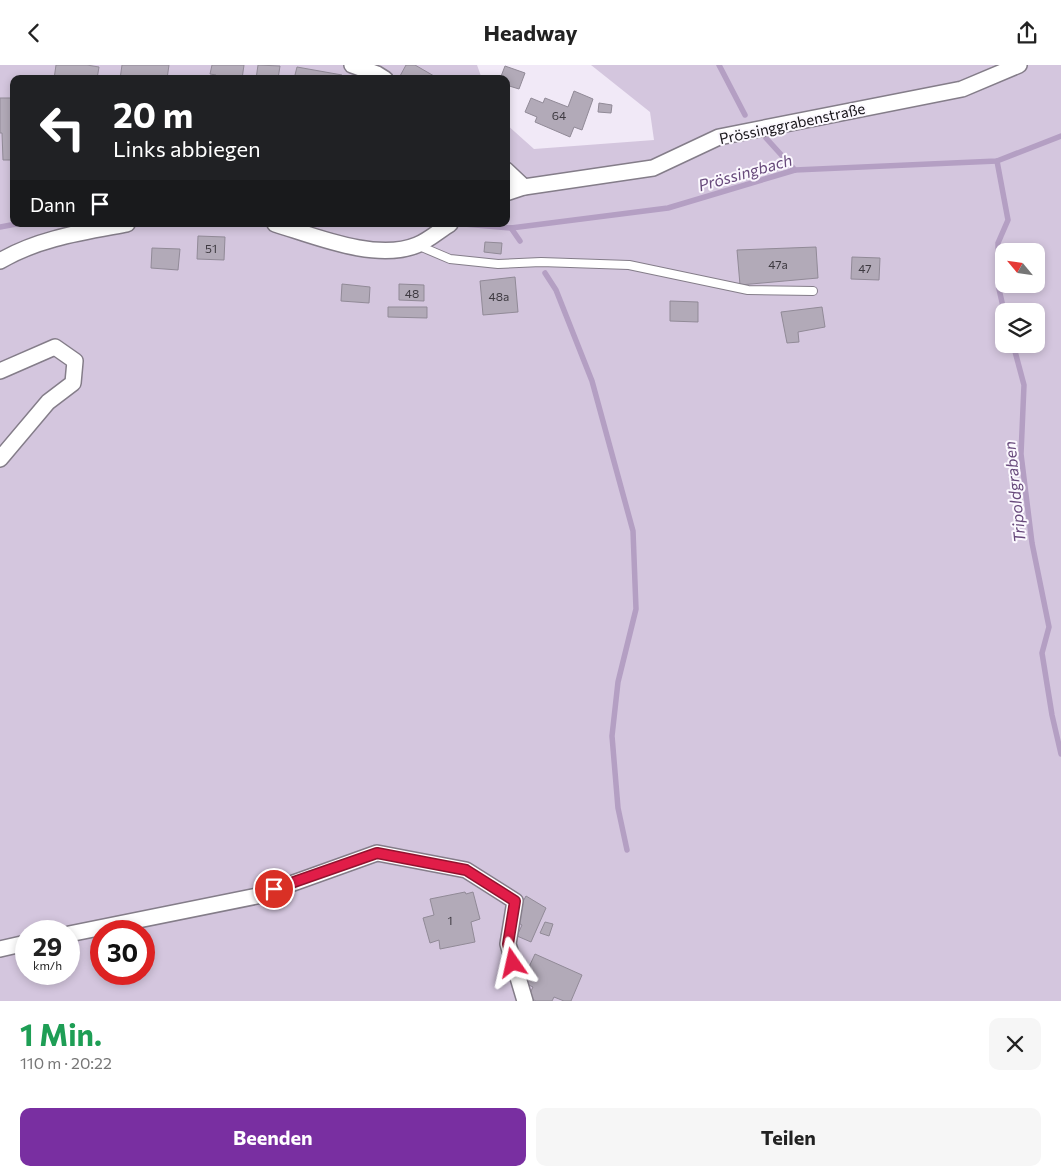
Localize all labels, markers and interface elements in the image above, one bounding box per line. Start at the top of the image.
icon: back [20,19,48,47]
text: Headway [484,19,577,46]
icon: share [1013,19,1041,47]
text: 20 m [113,92,193,135]
icon: left [30,95,95,160]
street label: Prössinggrabenstraße [717,99,867,147]
house number: 64 [552,108,566,122]
text: Links abbiegen [113,135,261,162]
water label: Prössingbach [696,150,794,194]
icon: arrive [86,190,114,218]
text: Dann [30,193,76,216]
house number: 51 [205,241,217,255]
north arrow [995,243,1045,293]
map controls [995,243,1045,353]
house number: 47a [768,257,788,271]
house number: 47 [858,261,872,275]
house number: 48 [405,286,419,300]
house number: 48a [489,289,509,303]
button: layers [995,303,1045,353]
water label: Tripoldgraben [999,440,1029,544]
pin [253,868,295,910]
icon: arrive [260,875,288,903]
house number: 1 [447,913,453,927]
speed limit sign: 30 [90,920,155,985]
text: 29 [33,931,62,961]
position arrow [486,936,538,988]
text: km/h [33,958,62,972]
text: 1 Min. [20,1015,102,1052]
button: close [989,1018,1041,1070]
text: 110 m · 20:22 [20,1053,112,1072]
button: Beenden [20,1108,526,1166]
button: Teilen [536,1108,1041,1166]

